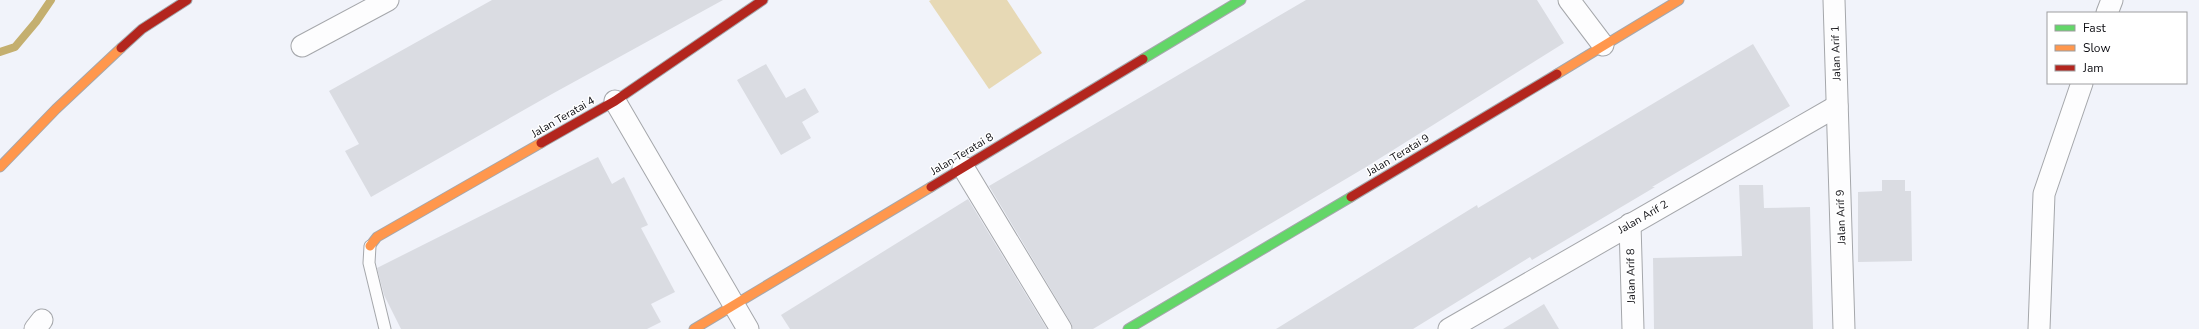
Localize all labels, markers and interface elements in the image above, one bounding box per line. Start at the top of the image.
legend [2047,12,2187,84]
text: Fast [2083,20,2106,36]
street label: Jalan Arif 1 [1828,25,1844,82]
text: Slow [2083,40,2111,56]
text: Jam [2082,60,2104,76]
street label: Jalan Teratai 4 [528,93,598,142]
street label: Jalan Teratai 8 [927,129,996,179]
street label: Jalan Teratai 9 [1363,130,1432,180]
street label: Jalan Arif 9 [1833,189,1849,246]
street label: Jalan Arif 2 [1615,197,1671,238]
street label: Jalan Arif 8 [1623,248,1639,305]

